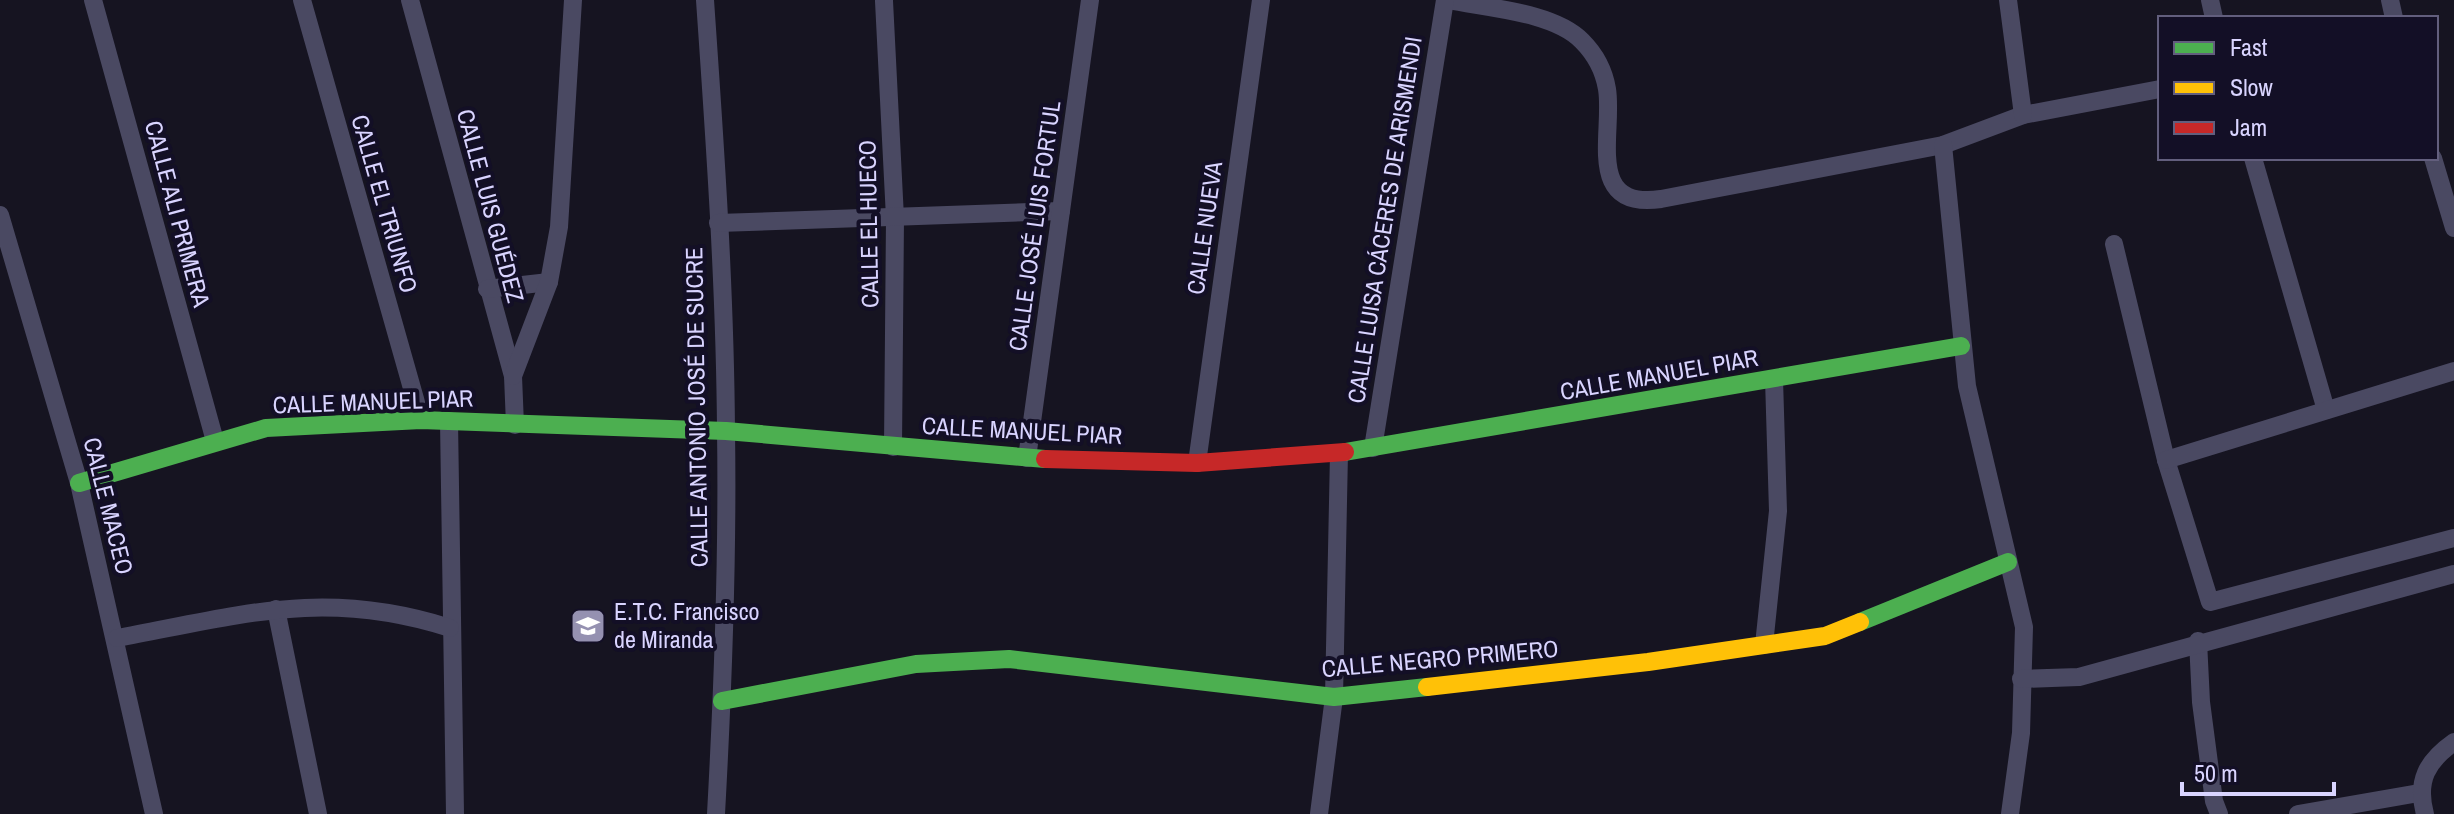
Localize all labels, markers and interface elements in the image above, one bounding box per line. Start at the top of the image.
legend [2158,16,2438,160]
text: Fast [2230,31,2268,63]
street label: CALLE LUISA CÁCERES DE ARISMENDI [1339,34,1429,405]
text: Slow [2230,71,2273,103]
street label: CALLE JOSÉ LUIS FORTUL [1001,99,1067,353]
street label: CALLE LUIS GUÉDEZ [450,105,532,306]
street label: CALLE EL TRIUNFO [344,111,426,296]
text: Jam [2230,111,2267,143]
street label: CALLE ALI PRIMERA [138,117,218,311]
street label: CALLE EL HUECO [851,140,885,308]
street label: CALLE NUEVA [1179,158,1229,297]
street label: CALLE ANTONIO JOSÉ DE SUCRE [677,247,715,567]
street label: CALLE MANUEL PIAR [1557,341,1760,407]
street label: CALLE MANUEL PIAR [272,382,474,420]
street label: CALLE MANUEL PIAR [921,409,1123,451]
street label: CALLE MACEO [77,434,141,578]
place label: E.T.C. Francisco de Miranda [614,595,759,655]
school or university icon: E.T.C. Francisco de Miranda [569,607,607,645]
street label: CALLE NEGRO PRIMERO [1320,632,1560,684]
scale bar [2182,746,2334,796]
text: 50 m [2194,757,2238,789]

